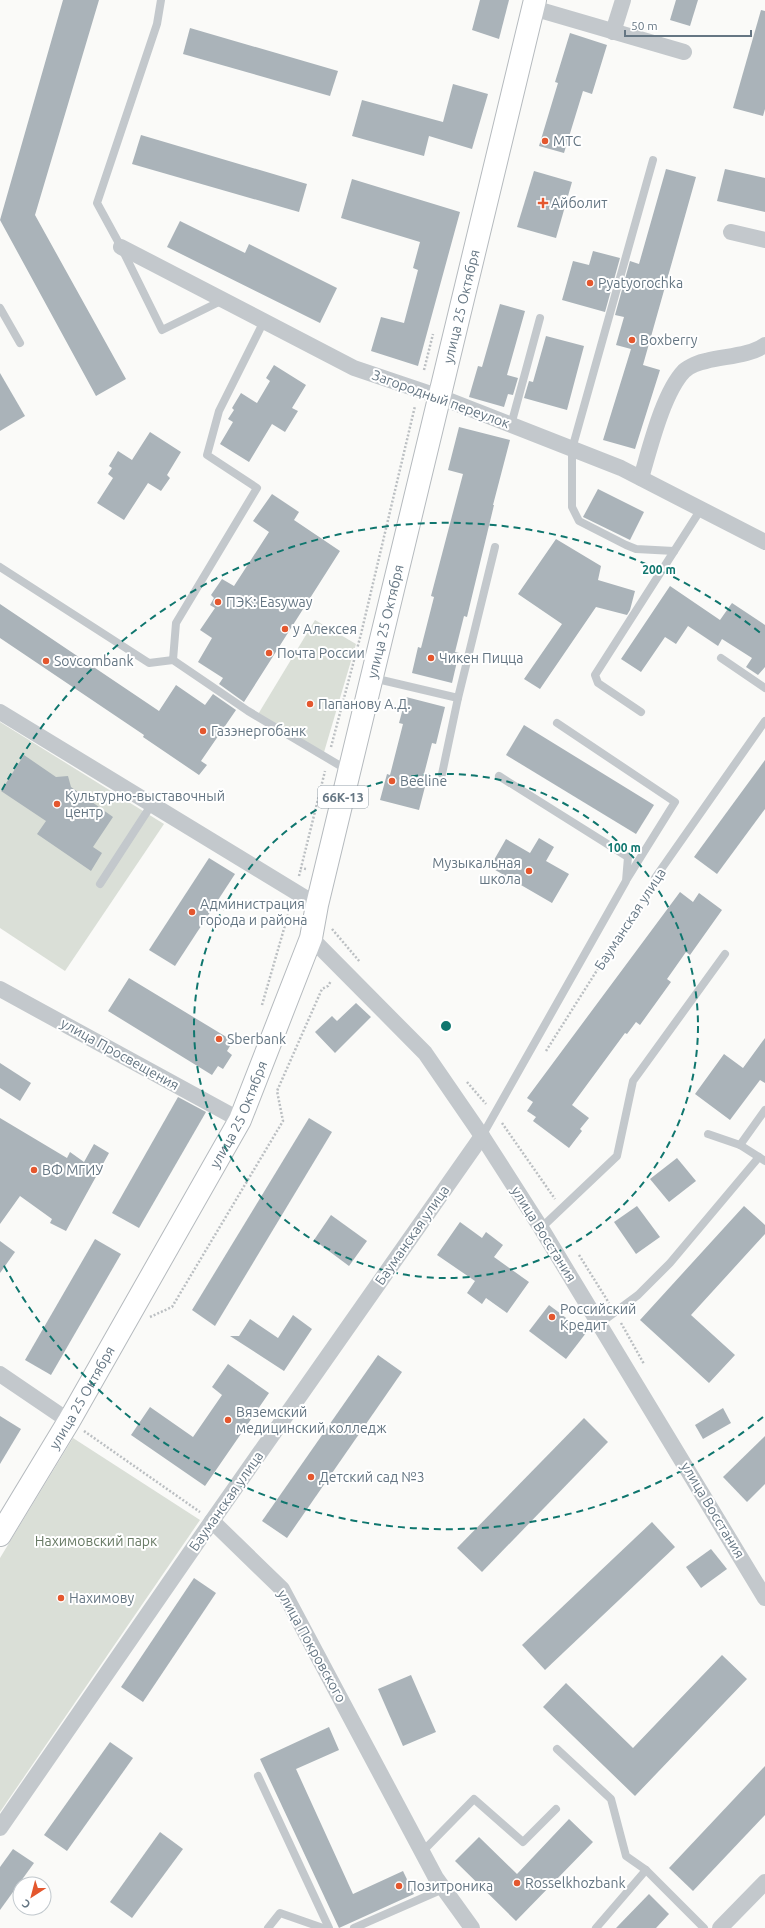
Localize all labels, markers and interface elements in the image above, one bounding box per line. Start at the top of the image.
scale bar [625,12,751,38]
text: 50 m [631,19,658,32]
place label: МТС [553,133,582,149]
marker: МТС [540,136,550,146]
place label: Айболит [551,195,607,211]
marker: Айболит [538,198,548,208]
street label: улица 25 Октября [440,248,483,365]
place label: Pyatyorochka [598,275,683,291]
marker: Pyatyorochka [585,278,595,288]
place label: Boxberry [640,332,698,348]
marker: Boxberry [627,335,637,345]
street label: Загородный переулок [370,367,512,431]
street label: улица 25 Октября [364,563,407,680]
text: 200 m [642,563,676,576]
place label: ПЭК: Easyway [226,594,313,610]
marker: ПЭК: Easyway [213,597,223,607]
place label: у Алексея [293,621,357,637]
marker: у Алексея [280,624,290,634]
place label: Почта России [277,645,365,661]
marker: Почта России [264,648,274,658]
place label: Чикен Пицца [439,650,523,666]
place label: Sovcombank [54,653,134,669]
marker: Чикен Пицца [426,653,436,663]
marker: Sovcombank [41,656,51,666]
place label: Папанову А.Д. [318,696,411,712]
marker: Папанову А.Д. [305,699,315,709]
place label: Газэнергобанк [211,723,306,739]
marker: Газэнергобанк [198,726,208,736]
place label: Beeline [400,773,447,789]
marker: Beeline [387,776,397,786]
road number: 66К-13 [318,786,368,808]
place label: Культурно-выставочный центр [65,788,225,820]
marker: Культурно-выставочный центр [52,799,62,809]
text: 100 m [607,841,641,854]
place label: Музыкальная школа [432,855,521,887]
street label: Бауманская улица [591,865,669,973]
marker: Музыкальная школа [524,866,534,876]
place label: Администрация города и района [200,896,308,928]
marker: Администрация города и района [187,907,197,917]
street label: улица Просвещения [58,1015,182,1093]
centre of rings [439,1019,453,1033]
place label: Sberbank [227,1031,286,1047]
marker: Sberbank [214,1034,224,1044]
street label: улица 25 Октября [207,1059,270,1171]
place label: ВФ МГИУ [42,1162,103,1178]
marker: ВФ МГИУ [29,1165,39,1175]
street label: Бауманская улица [372,1182,452,1288]
street label: улица Восстания [508,1183,580,1285]
place label: Российский Кредит [560,1301,636,1333]
marker: Российский Кредит [547,1312,557,1322]
street label: улица 25 Октября [46,1343,118,1452]
place label: Вяземский медицинский колледж [236,1404,387,1436]
marker: Вяземский медицинский колледж [223,1415,233,1425]
street label: Бауманская улица [186,1448,266,1554]
street label: улица Восстания [678,1459,748,1561]
place label: Детский сад №3 [319,1469,425,1485]
marker: Детский сад №3 [306,1472,316,1482]
park label: Нахимовский парк [35,1533,157,1549]
street label: улица Покровского [274,1587,350,1705]
place label: Нахимову [69,1590,134,1606]
marker: Нахимову [56,1593,66,1603]
place label: Rosselkhozbank [525,1875,625,1891]
north arrow [12,1876,52,1916]
place label: Позитроника [407,1878,493,1894]
marker: Rosselkhozbank [512,1878,522,1888]
marker: Позитроника [394,1881,404,1891]
text: С [20,1897,32,1911]

